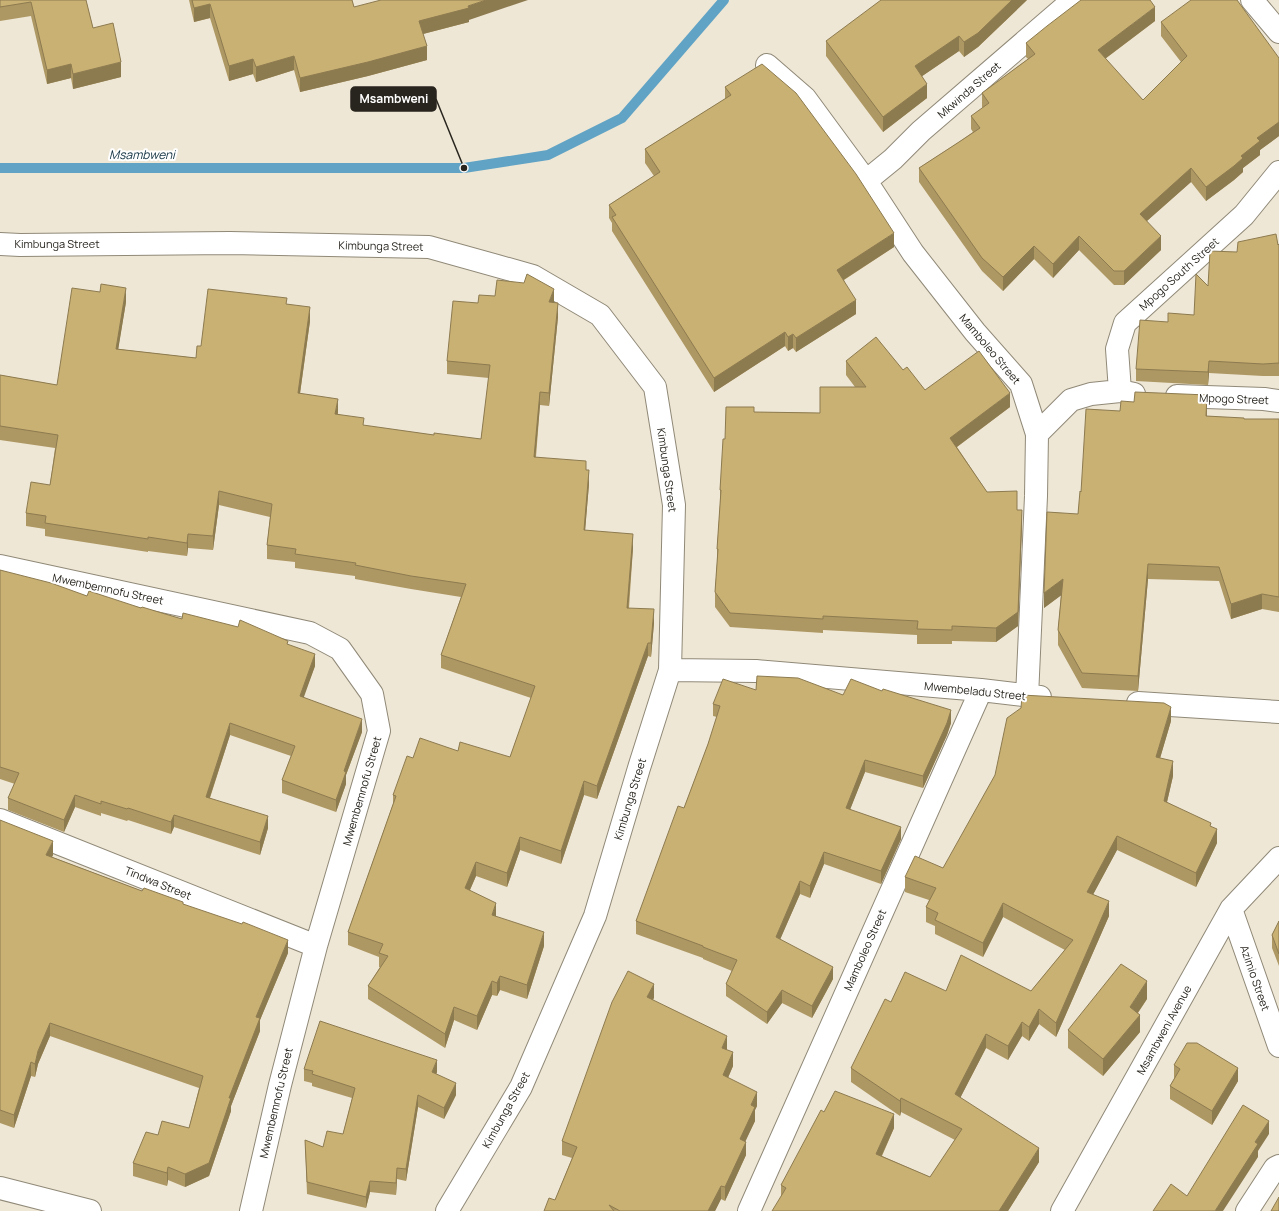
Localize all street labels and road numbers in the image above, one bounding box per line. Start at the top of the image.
street label: Mkwinda Street [934,58,1004,121]
street label: Mpogo South Street [1135,234,1222,314]
street label: Kimbunga Street [14,236,100,251]
street label: Kimbunga Street [338,237,424,254]
street label: Mamboleo Street [956,310,1024,387]
street label: Mpogo Street [1199,390,1269,407]
street label: Kimbunga Street [654,427,681,513]
street label: Mwembemnofu Street [51,569,165,608]
street label: Mwembeladu Street [923,678,1027,703]
street label: Mwembemnofu Street [339,734,384,847]
street label: Kimbunga Street [610,756,649,842]
street label: Tindwa Street [123,862,194,903]
street label: Mamboleo Street [840,907,889,993]
street label: Azimio Street [1237,943,1274,1013]
street label: Msambweni Avenue [1133,982,1195,1077]
street label: Mwembemnofu Street [255,1046,296,1160]
street label: Kimbunga Street [478,1069,533,1151]

